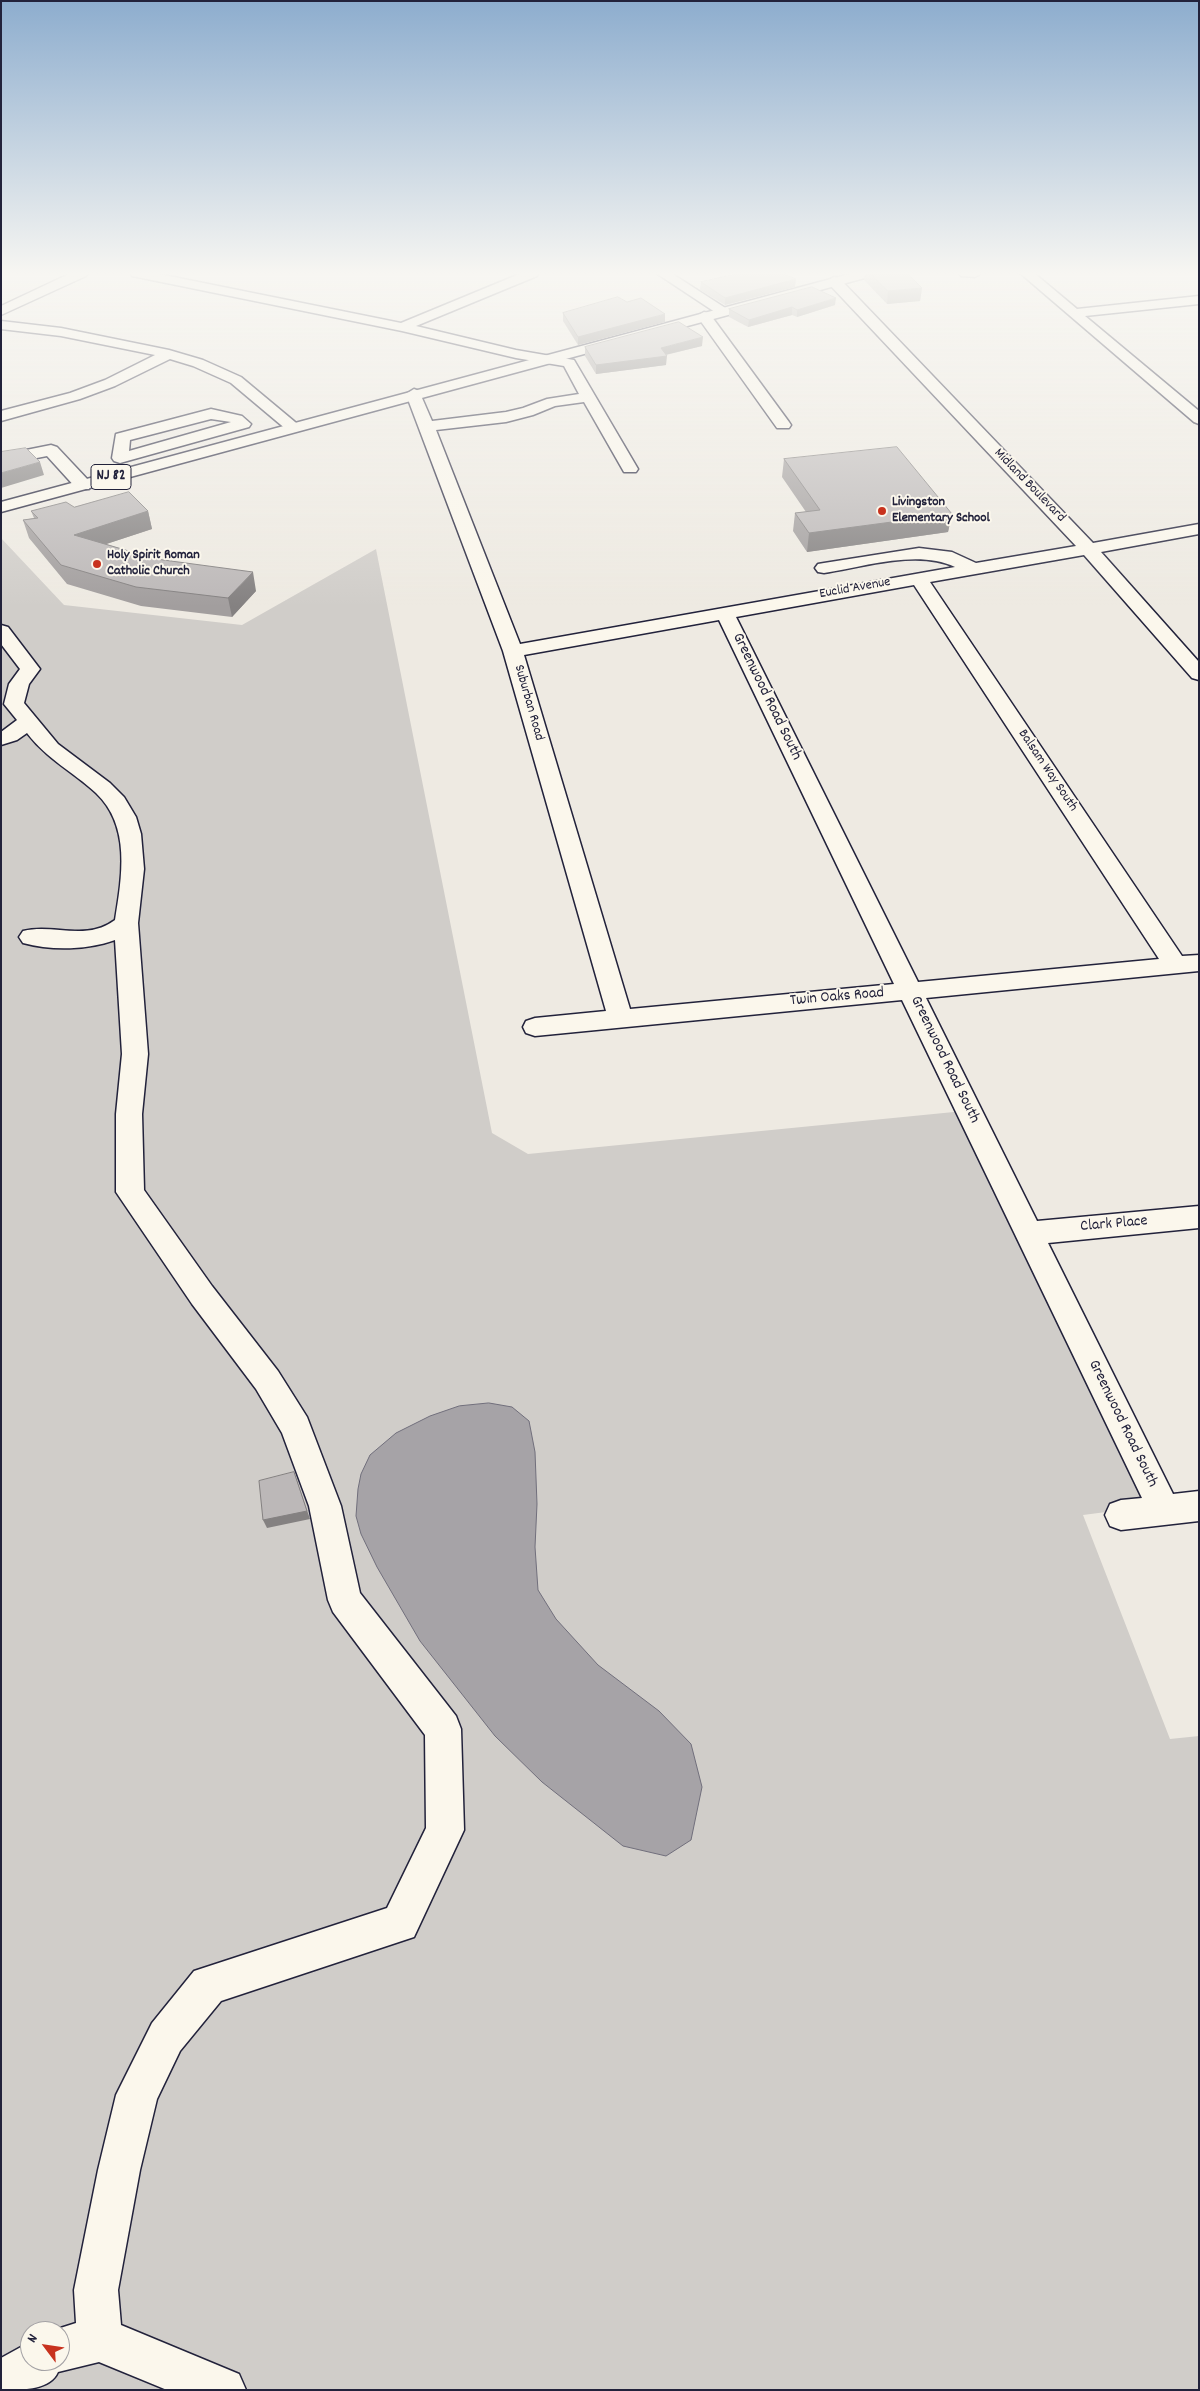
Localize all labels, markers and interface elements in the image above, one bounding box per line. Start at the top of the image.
street label: Midland Boulevard [990,446,1068,526]
road number: NJ 82 [91,464,131,490]
place label: Livingston Elementary School [892,495,990,528]
marker: Livingston Elementary School [876,505,888,517]
place label: Holy Spirit Roman Catholic Church [107,548,200,580]
marker: Holy Spirit Roman Catholic Church [91,558,103,570]
street label: Euclid Avenue [818,574,892,604]
street label: Greenwood Road South [727,630,805,764]
street label: Suburban Road [509,663,547,743]
street label: Balsam Way South [1013,727,1081,815]
street label: Twin Oaks Road [789,984,885,1012]
street label: Greenwood Road South [905,993,983,1127]
street label: Clark Place [1080,1212,1148,1238]
street label: Greenwood Road South [1083,1357,1161,1491]
north arrow [20,2321,70,2371]
text: N [23,2331,43,2347]

